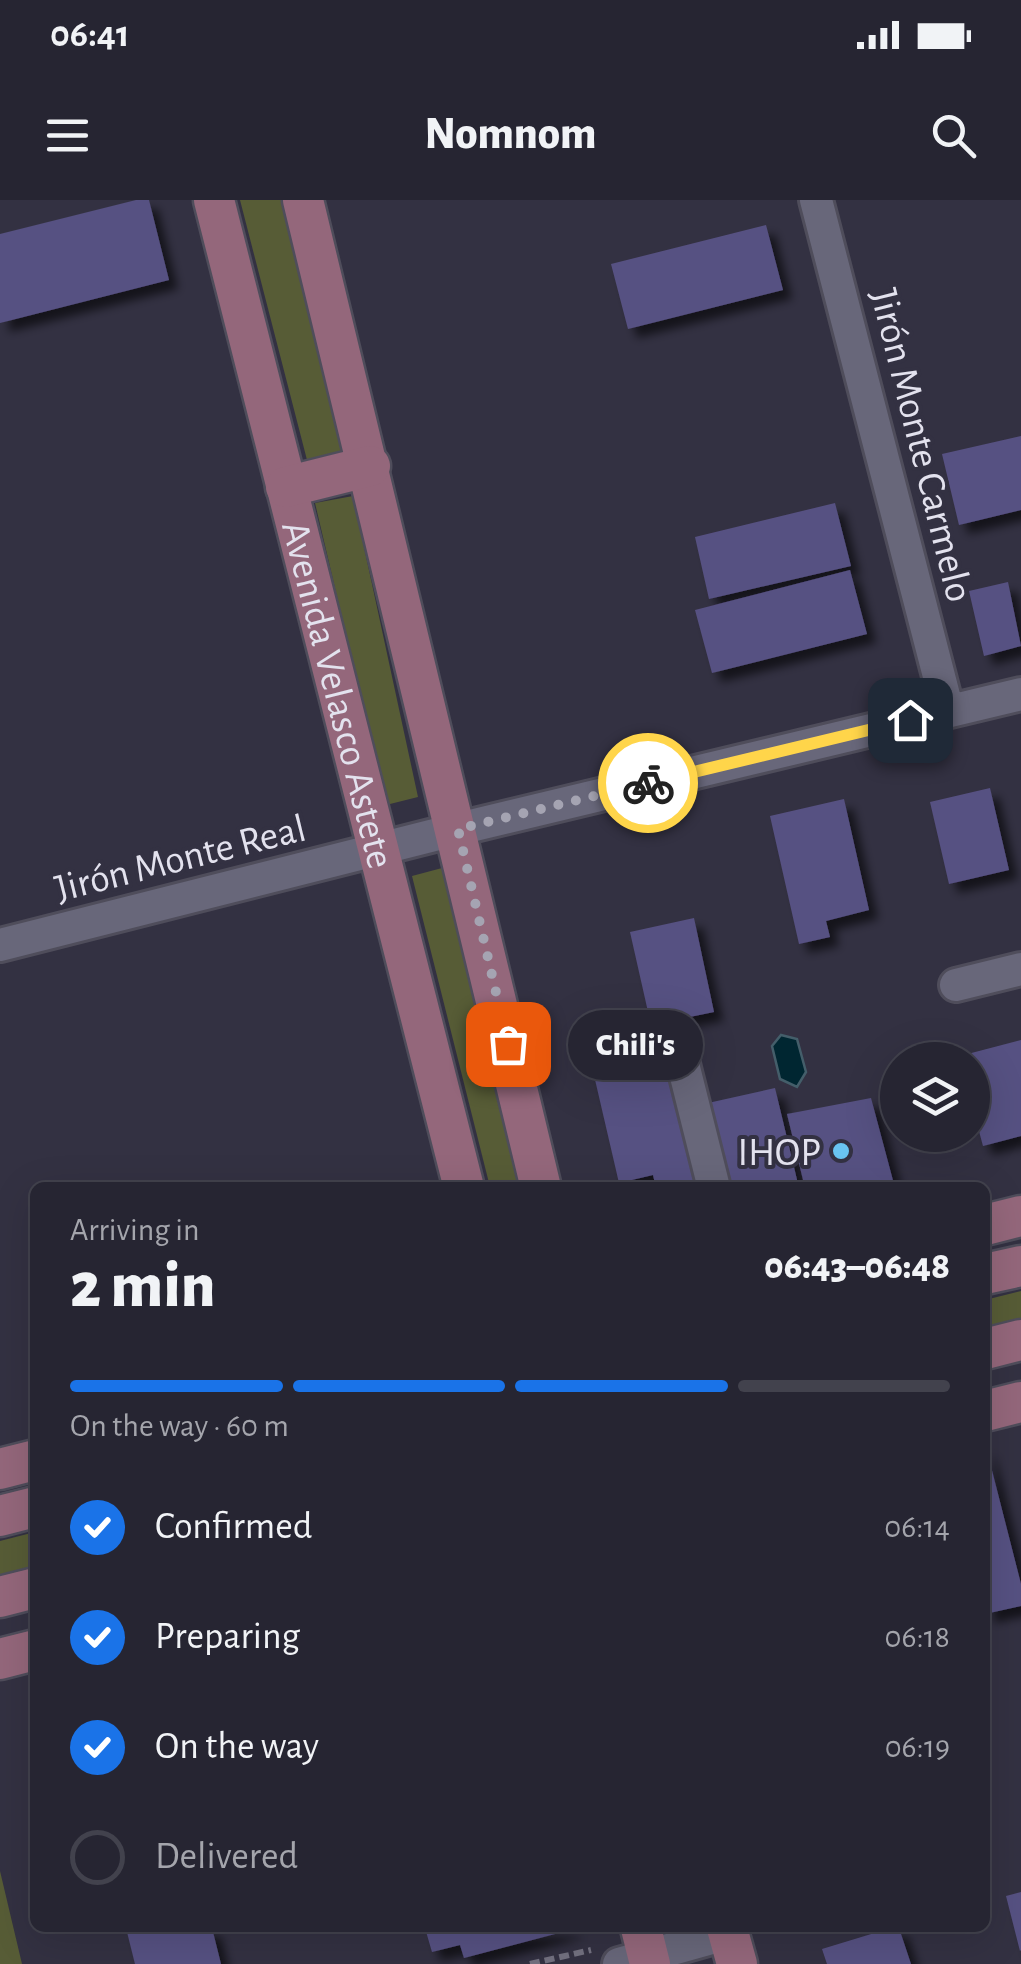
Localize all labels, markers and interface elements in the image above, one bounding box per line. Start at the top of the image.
text: 06:41 [50,16,130,54]
icon: menu [40,108,95,163]
icon: search [926,108,981,163]
text: Nomnom [425,112,596,157]
street label: Jirón Monte Carmelo [863,285,979,606]
street label: Avenida Velasco Astete [274,517,400,873]
pin [868,678,953,763]
icon: home [883,693,938,748]
courier [598,733,698,833]
icon: bike [621,756,676,811]
street label: Jirón Monte Real [51,808,310,909]
pin [466,1002,551,1087]
callout: Chili's [568,1009,703,1079]
icon: bag [481,1017,536,1072]
text: Chili's [596,1029,675,1061]
map controls [880,1042,990,1152]
button: layers [880,1042,990,1152]
place label: IHOP [737,1133,821,1173]
marker: IHOP [830,1140,852,1162]
text: Arriving in [70,1214,199,1246]
text: 06:43–06:48 [764,1248,950,1286]
text: 2 min [70,1254,216,1319]
text: On the way · 60 m [70,1410,289,1442]
icon: check [70,1500,125,1555]
text: Confirmed [155,1508,312,1546]
text: 06:14 [884,1511,950,1543]
icon: check [70,1610,125,1665]
text: Preparing [155,1618,300,1656]
text: 06:18 [885,1621,950,1653]
icon: check [70,1720,125,1775]
text: On the way [155,1728,319,1766]
text: 06:19 [885,1731,950,1763]
text: Delivered [155,1838,298,1876]

